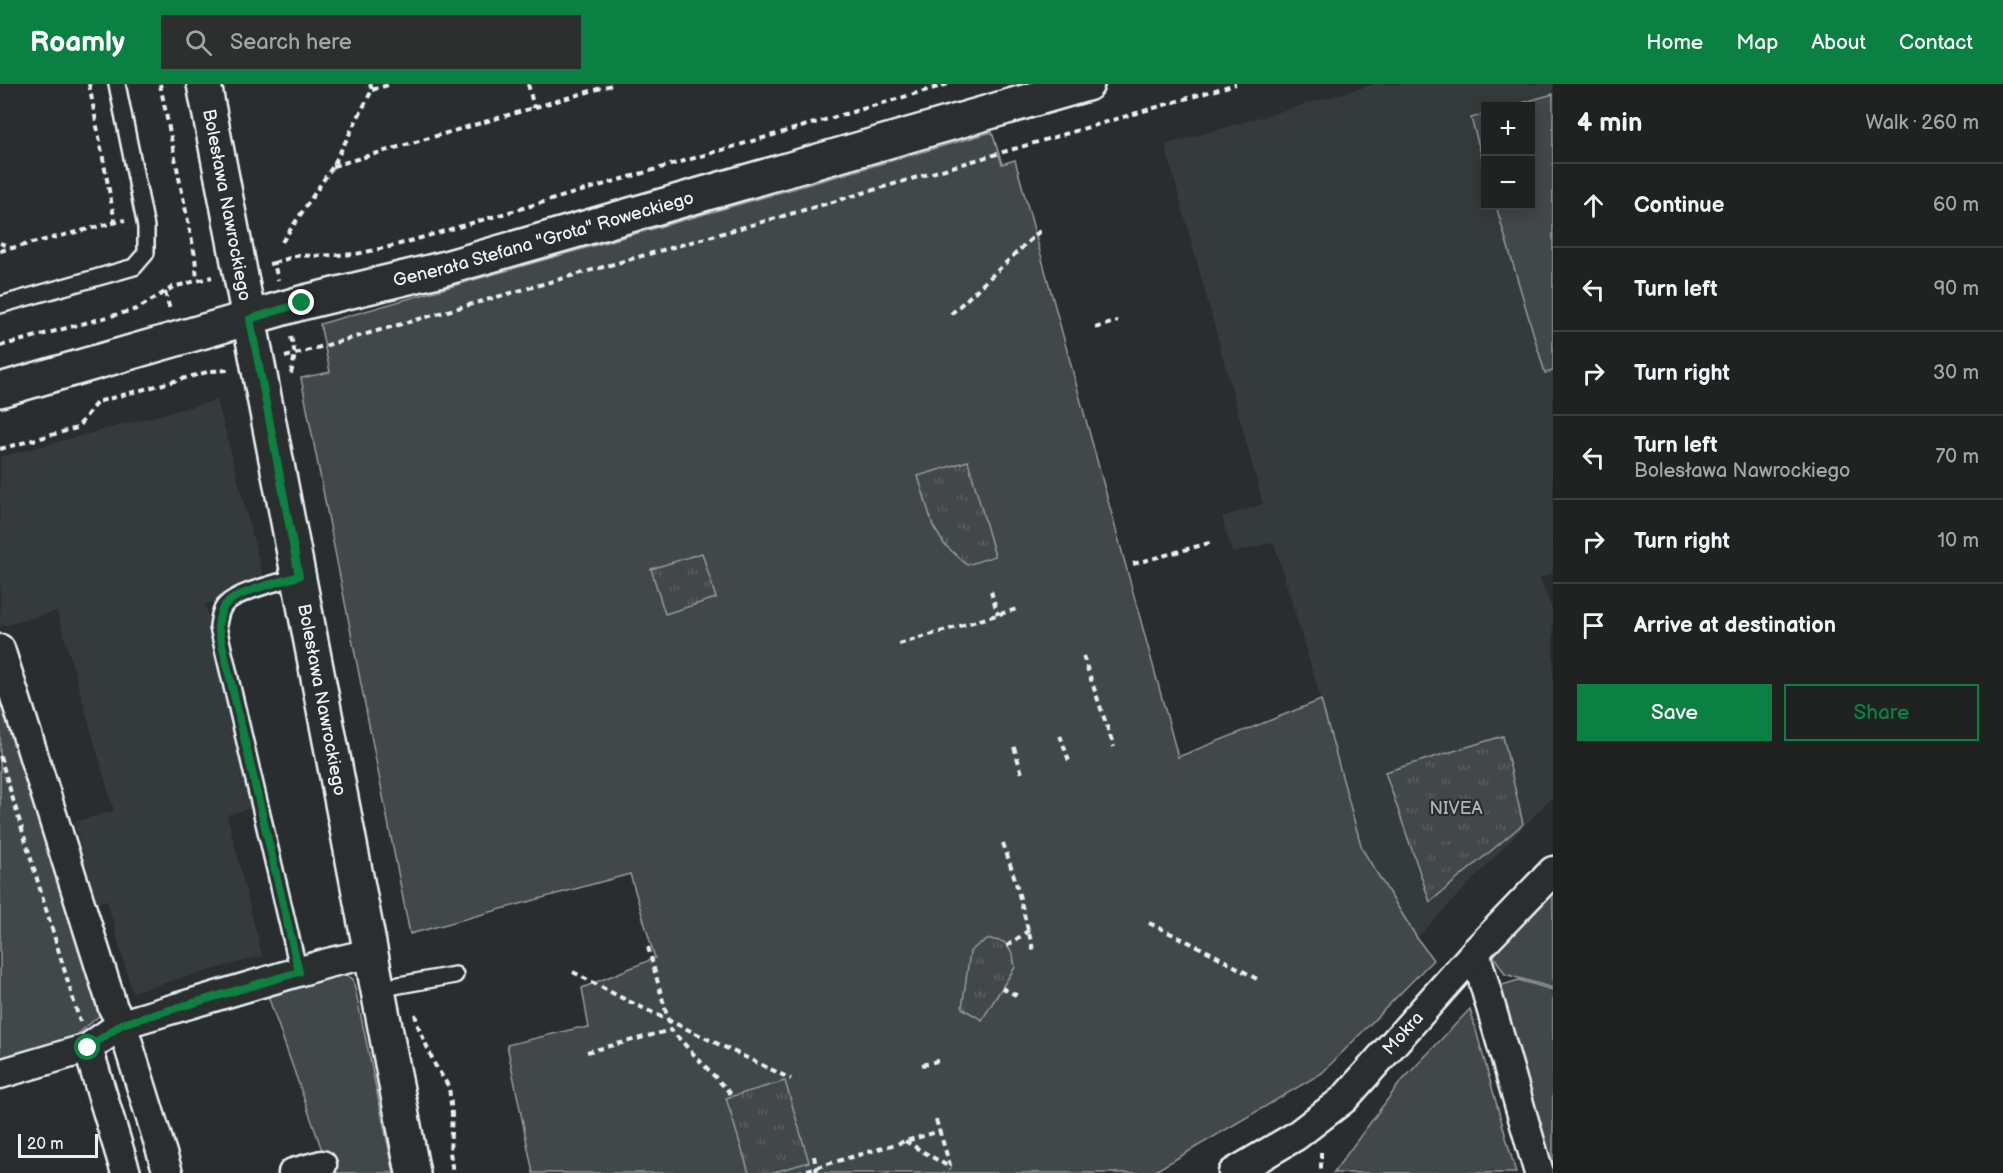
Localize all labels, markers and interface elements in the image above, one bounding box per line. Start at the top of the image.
search box [161,15,581,69]
text: Roamly [30,26,125,59]
icon: search [182,26,215,59]
text: Search here [230,29,352,56]
text: Home [1646,30,1703,55]
text: Map [1736,30,1778,55]
text: About [1811,30,1866,55]
text: Contact [1899,30,1973,55]
map controls [1481,102,1535,210]
button: + [1481,102,1535,156]
street label: Bolesława Nawrockiego [198,107,256,303]
text: 4 min [1577,108,1642,139]
text: Walk · 260 m [1866,111,1979,135]
button: − [1481,156,1535,210]
street label: Generała Stefana "Grota" Roweckiego [391,187,696,291]
icon: ahead [1577,189,1610,222]
text: Continue [1634,192,1724,219]
text: 60 m [1933,193,1979,217]
icon: left [1577,273,1610,306]
text: Turn left [1634,276,1718,303]
text: 90 m [1934,277,1979,301]
route end [288,289,314,315]
icon: right [1577,357,1610,390]
text: Turn right [1634,360,1730,387]
text: 30 m [1933,361,1979,385]
text: Turn left [1634,432,1718,459]
icon: left [1577,441,1610,474]
text: 70 m [1935,445,1979,469]
text: Bolesława Nawrockiego [1634,459,1850,483]
icon: right [1577,525,1610,558]
text: Turn right [1634,528,1730,555]
text: 10 m [1938,529,1979,553]
street label: Bolesława Nawrockiego [293,602,351,798]
icon: arrive [1577,609,1610,642]
text: Arrive at destination [1634,612,1836,639]
button: Save [1577,684,1772,741]
button: Share [1784,684,1979,741]
park label: NIVEA [1429,798,1483,819]
street label: Mokra [1378,1007,1428,1059]
route start [74,1034,100,1060]
scale bar [18,1131,98,1158]
text: 20 m [27,1135,63,1154]

